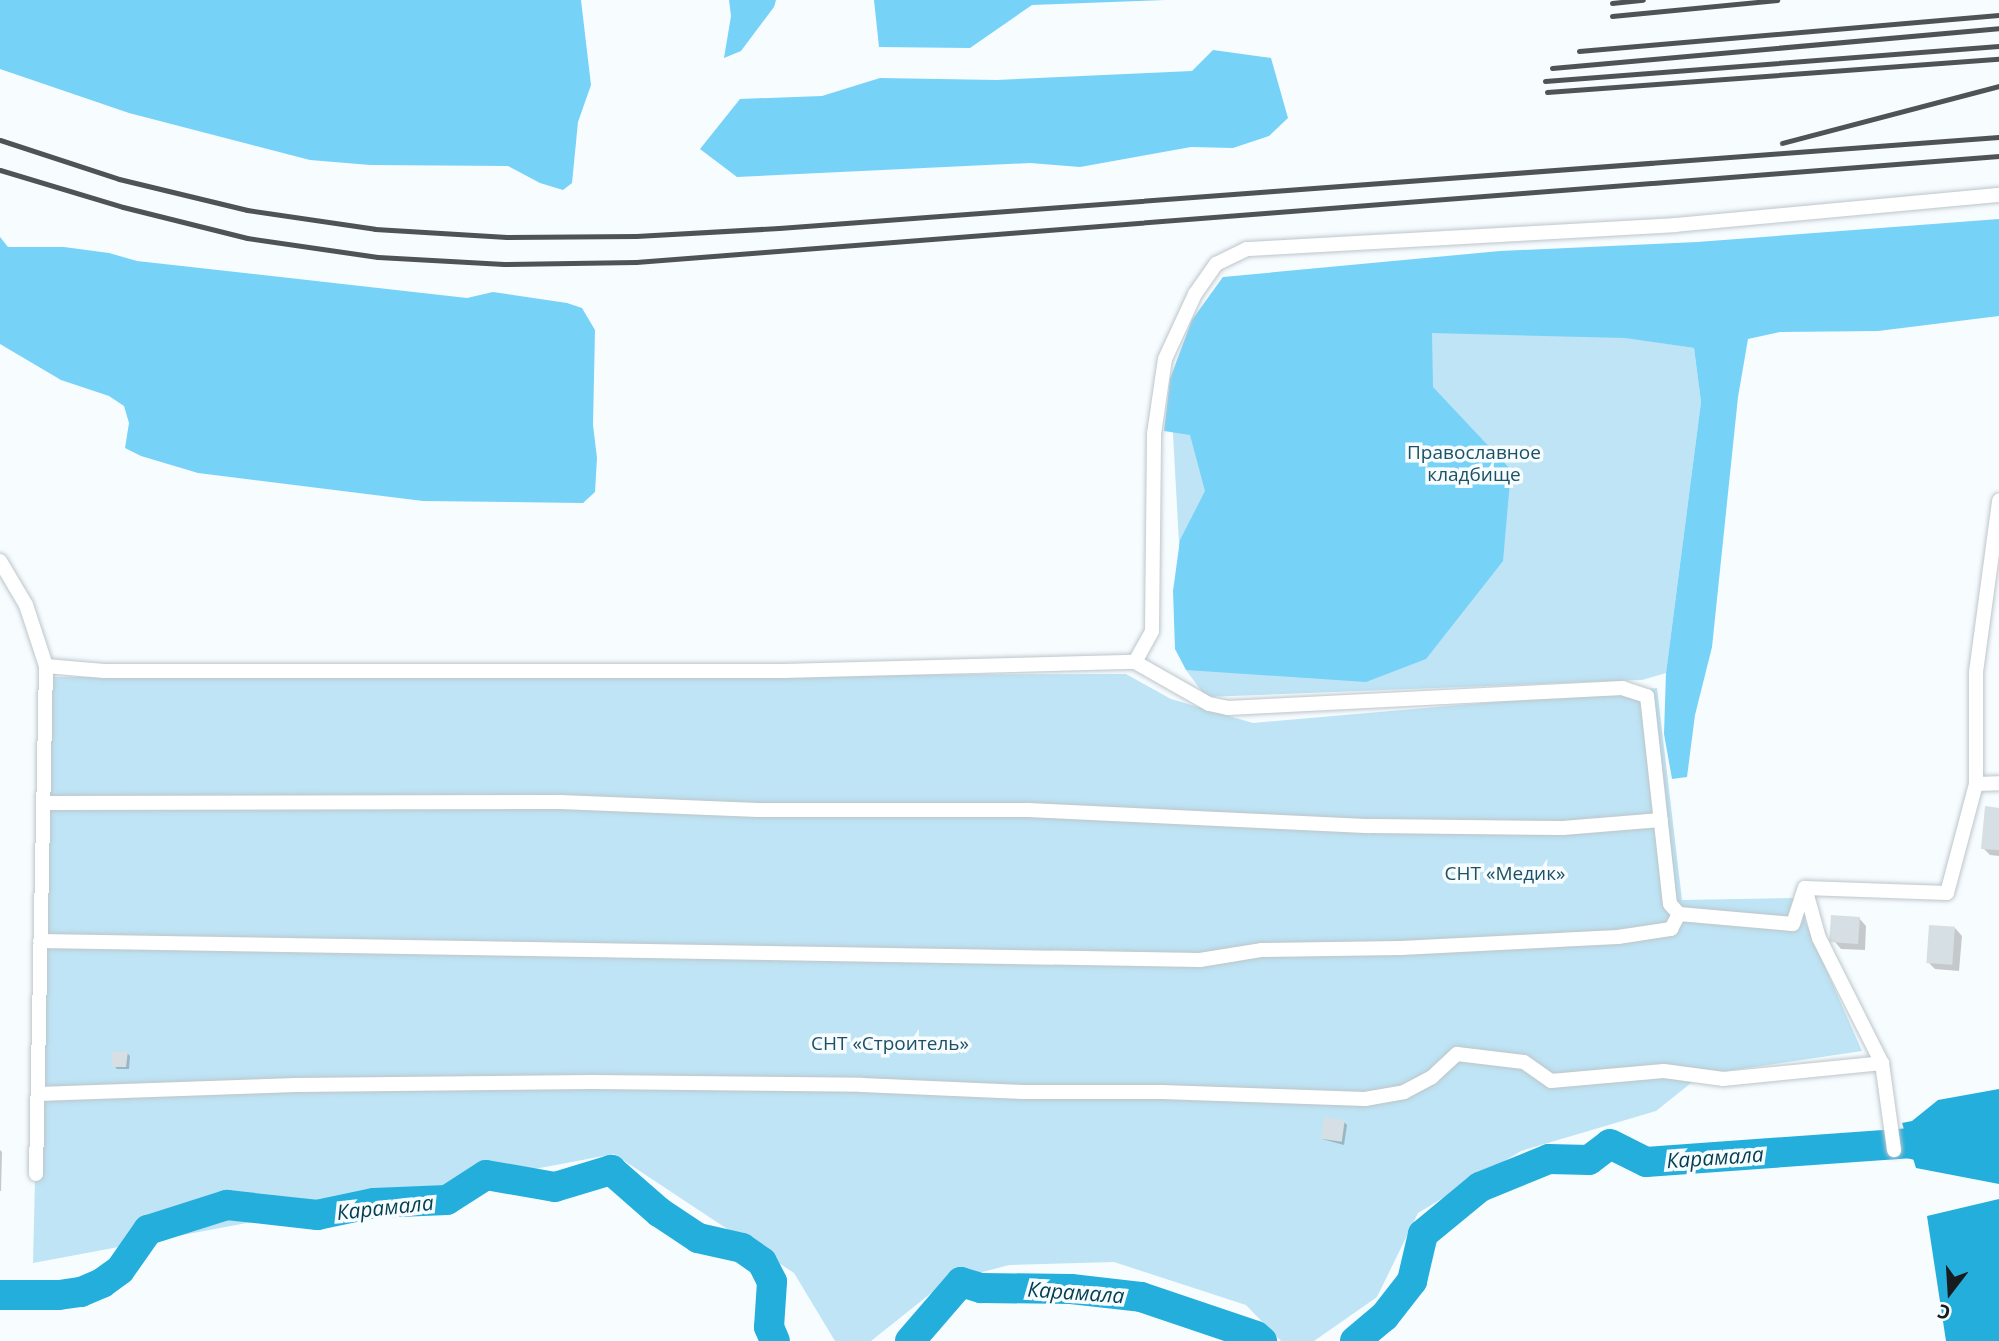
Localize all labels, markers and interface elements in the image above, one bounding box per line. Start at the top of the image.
park label: Православное кладбище [1407,442,1541,486]
park label: СНТ «Медик» [1445,863,1565,885]
park label: СНТ «Строитель» [811,1033,969,1055]
water label: Карамала [1666,1141,1764,1173]
water label: Карамала [335,1189,435,1225]
north arrow [1915,1257,1985,1327]
water label: Карамала [1027,1276,1125,1308]
text: С [1934,1298,1953,1326]

